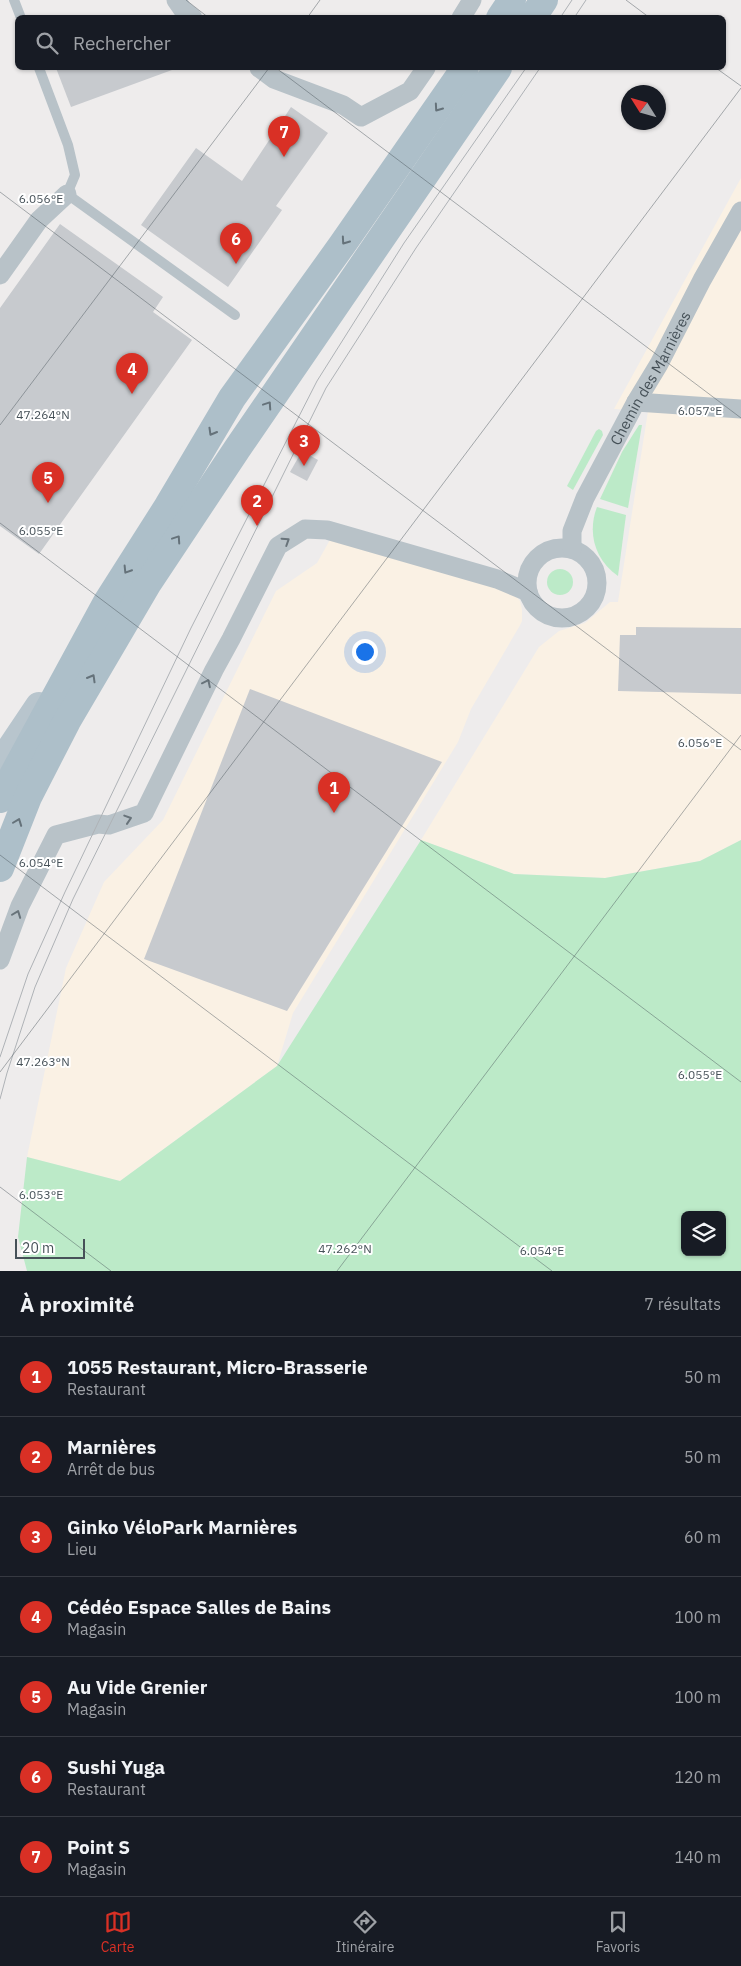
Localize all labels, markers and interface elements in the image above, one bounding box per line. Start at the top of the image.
search box [15,15,726,70]
icon: search [33,29,61,57]
text: Rechercher [73,31,171,55]
north arrow [621,85,666,130]
one-way arrow [435,102,444,111]
pin: 7 [268,116,300,157]
text: 6.056°E [19,191,63,206]
pin: 6 [220,223,252,264]
one-way arrow [342,235,351,245]
street label: Chemin des Marnières [605,308,694,448]
pin: 4 [116,353,148,394]
one-way arrow [262,401,271,411]
text: 6.057°E [678,403,722,418]
text: 47.264°N [16,407,70,422]
pin: 3 [288,425,320,466]
one-way arrow [209,426,219,435]
pin: 5 [32,462,64,503]
pin: 2 [241,485,273,526]
text: 6.055°E [19,523,63,538]
one-way arrow [171,536,180,545]
one-way arrow [280,538,289,548]
one-way arrow [124,565,134,574]
your location [352,639,378,665]
one-way arrow [86,675,96,684]
one-way arrow [201,679,211,688]
text: 6.056°E [678,735,722,750]
pin: 1 [318,772,350,813]
one-way arrow [123,814,131,824]
one-way arrow [12,818,22,827]
text: 6.054°E [19,855,63,870]
one-way arrow [11,910,21,919]
text: 47.263°N [16,1054,70,1069]
text: 6.055°E [678,1067,722,1082]
text: 6.053°E [19,1187,63,1202]
map controls [681,1211,726,1256]
button: layers [681,1211,726,1256]
scale bar [15,1236,85,1259]
text: 20 m [22,1239,54,1257]
text: 47.262°N [318,1241,372,1256]
text: 6.054°E [520,1243,564,1258]
text: À proximité [20,1290,134,1318]
text: 7 résultats [644,1294,721,1314]
text: 1055 Restaurant, Micro-Brasserie [67,1355,368,1379]
text: 1 [31,1367,41,1387]
text: 50 m [684,1367,721,1387]
text: Restaurant [67,1379,146,1399]
text: Marnières [67,1435,156,1459]
text: 2 [31,1447,41,1467]
text: 50 m [684,1447,721,1467]
text: Arrêt de bus [67,1459,155,1479]
text: Ginko VéloPark Marnières [67,1515,297,1539]
text: 3 [31,1527,41,1547]
text: 60 m [684,1527,721,1547]
text: Lieu [67,1539,97,1559]
text: Cédéo Espace Salles de Bains [67,1595,331,1619]
text: 4 [31,1607,41,1627]
text: 100 m [674,1607,721,1627]
text: Magasin [67,1619,126,1639]
text: Au Vide Grenier [67,1675,207,1699]
text: 5 [31,1687,41,1707]
text: 100 m [674,1687,721,1707]
text: Magasin [67,1699,126,1719]
text: Sushi Yuga [67,1755,165,1779]
text: 6 [31,1767,41,1787]
text: 120 m [674,1767,721,1787]
text: Restaurant [67,1779,146,1799]
text: Point S [67,1835,130,1859]
text: 7 [31,1847,41,1867]
text: 140 m [674,1847,721,1867]
text: Magasin [67,1859,126,1879]
tab: Carte [101,1908,135,1956]
tab: Itinéraire [336,1908,394,1956]
tab: Favoris [596,1908,640,1956]

